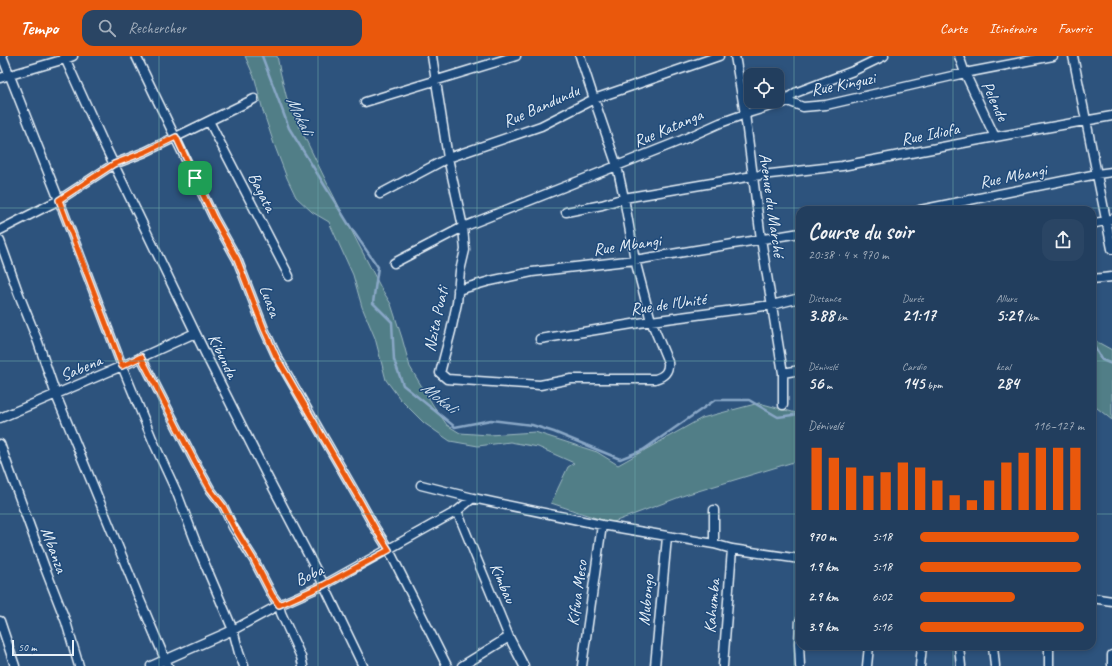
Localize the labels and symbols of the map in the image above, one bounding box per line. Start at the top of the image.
street label: Rue Kinguzi [809,67,879,100]
street label: Pelende [977,78,1014,126]
street label: Rue Bandundu [500,79,584,132]
water label: Mokali [282,92,320,142]
street label: Rue Katanga [630,104,707,152]
street label: Rue Idiofa [899,118,962,150]
street label: Avenue du Marché [754,152,790,261]
street label: Rue Mbangi [978,159,1050,193]
pin [178,161,212,195]
street label: Bagata [243,169,282,217]
street label: Rue Mbangi [592,230,664,260]
street label: Luasa [255,282,286,322]
street label: Nzita Puati [419,283,454,354]
street label: Rue de l'Unité [629,288,709,320]
street label: Kibunda [203,330,244,383]
street label: Sabena [57,349,107,386]
water label: Mokali [417,376,465,421]
street label: Mbanza [36,524,72,577]
street label: Kifwa Meso [562,558,592,627]
street label: Boba [291,559,328,591]
street label: Kimbau [485,560,522,608]
street label: Mubongo [633,573,659,626]
street label: Kahumba [699,576,725,634]
scale bar [12,638,74,657]

